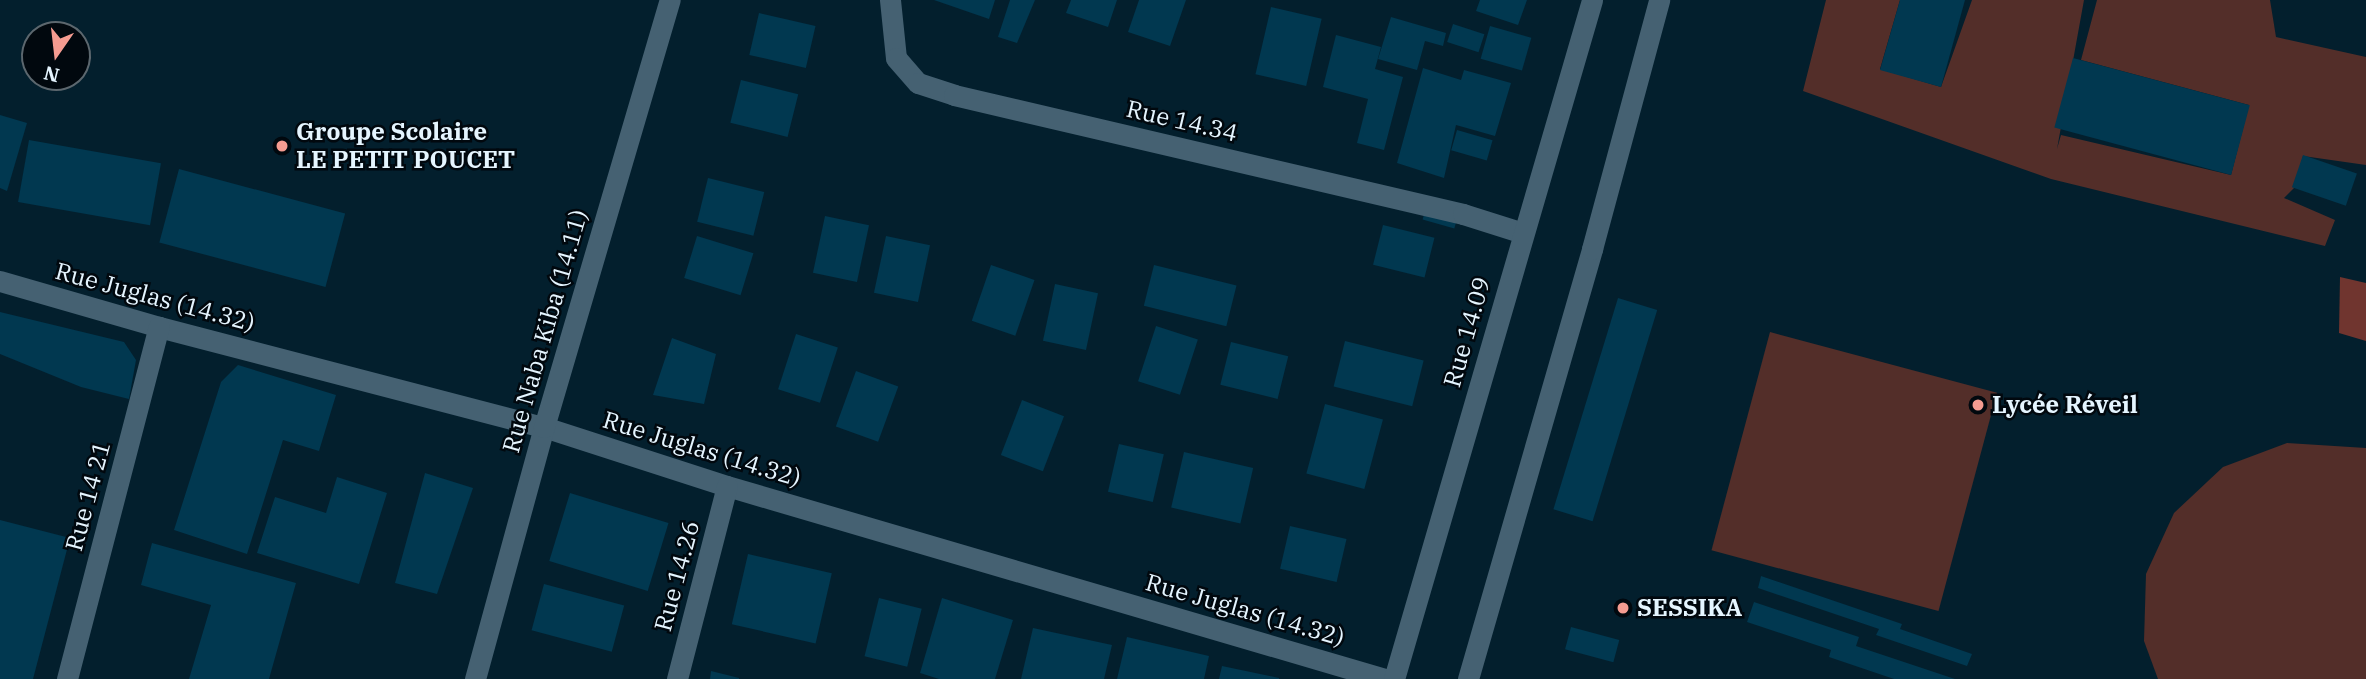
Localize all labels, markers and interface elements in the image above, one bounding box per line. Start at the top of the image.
north arrow [21,21,91,91]
text: N [41,61,62,88]
street label: Rue 14.34 [1124,94,1240,148]
place label: Groupe Scolaire LE PETIT POUCET [296,118,515,174]
marker: Groupe Scolaire LE PETIT POUCET [274,138,290,154]
street label: Rue Naba Kiba (14.11) [496,206,594,456]
street label: Rue Juglas (14.32) [52,257,258,337]
street label: Rue 14.09 [1438,274,1496,390]
place label: Lycée Réveil [1992,391,2138,419]
marker: Lycée Réveil [1970,397,1986,413]
street label: Rue Juglas (14.32) [600,405,804,493]
street label: Rue 14 21 [60,438,116,554]
street label: Rue 14.26 [648,518,706,634]
street label: Rue Juglas (14.32) [1142,568,1348,652]
place label: SESSIKA [1637,594,1742,622]
marker: SESSIKA [1615,600,1631,616]

